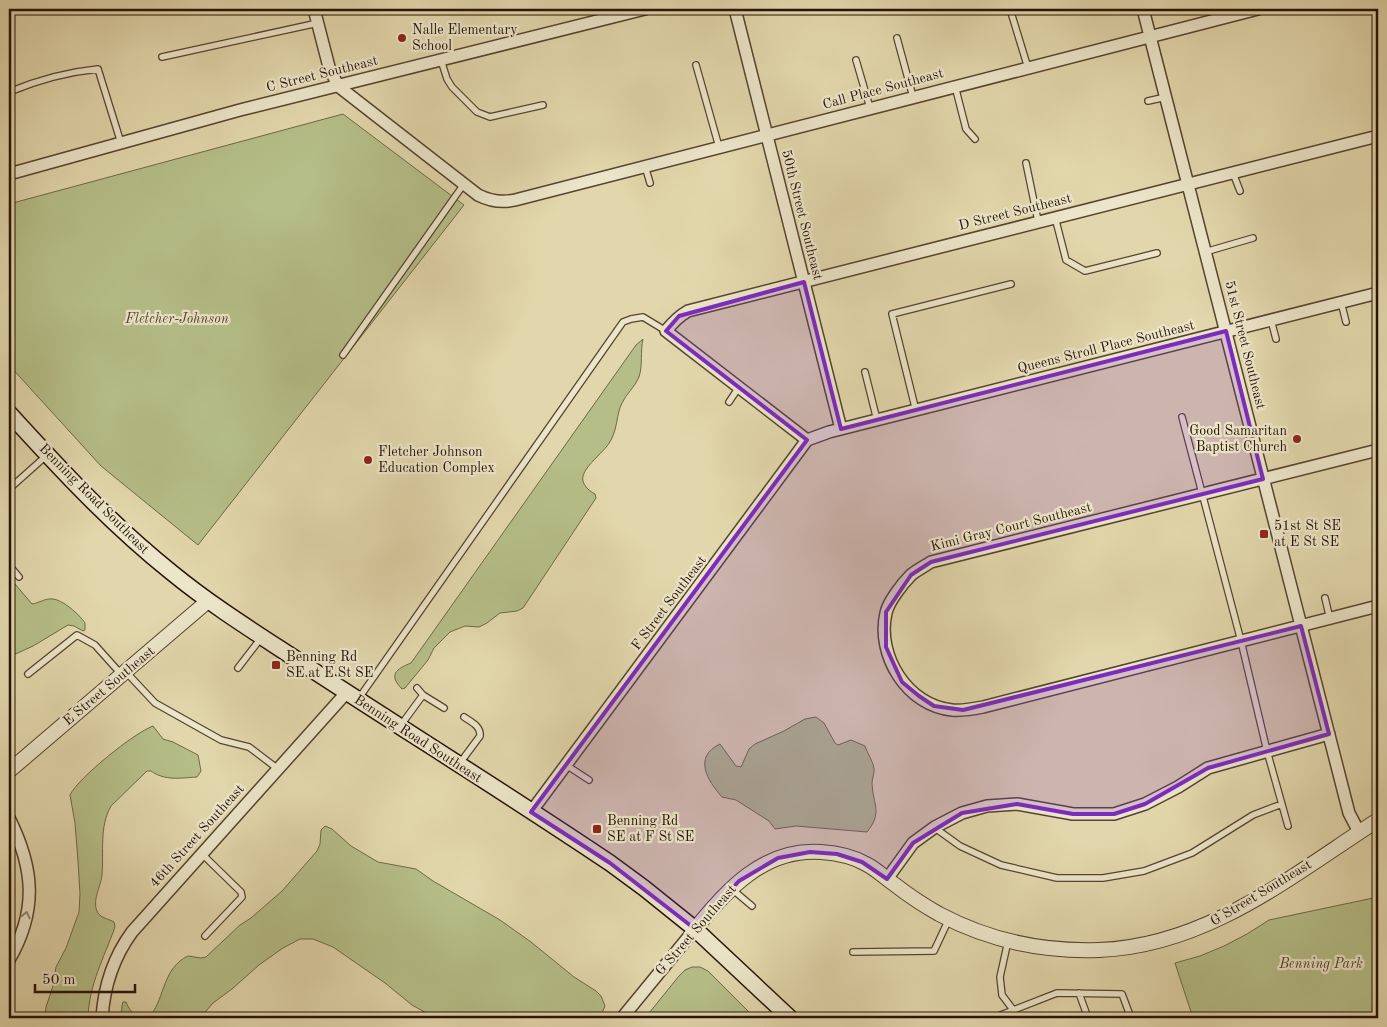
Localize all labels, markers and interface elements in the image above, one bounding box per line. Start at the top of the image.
place label: Nalle Elementary School [412,23,518,53]
marker: Nalle Elementary School [396,32,408,44]
street label: C Street Southeast [265,53,379,95]
street label: Call Place Southeast [821,66,945,112]
street label: 50th Street Southeast [779,148,825,282]
street label: D Street Southeast [957,191,1073,233]
street label: 51st Street Southeast [1222,279,1268,411]
park label: Fletcher-Johnson [124,312,229,326]
street label: Queens Stroll Place Southeast [1016,318,1196,376]
place label: Good Samaritan Baptist Church [1189,424,1287,454]
marker: Good Samaritan Baptist Church [1291,433,1303,445]
street label: Benning Road Southeast [36,441,152,557]
place label: Fletcher Johnson Education Complex [378,445,495,475]
marker: Fletcher Johnson Education Complex [362,454,374,466]
street label: Kimi Gray Court Southeast [929,500,1093,554]
place label: 51st St SE at E St SE [1274,519,1341,549]
marker: 51st St SE at E St SE [1258,528,1270,540]
street label: F Street Southeast [629,553,709,653]
street label: E Street Southeast [61,644,157,728]
place label: Benning Rd SE at E St SE [286,650,373,680]
marker: Benning Rd SE at E St SE [270,659,282,671]
street label: Benning Road Southeast [352,693,484,786]
street label: 46th Street Southeast [147,782,247,890]
place label: Benning Rd SE at F St SE [607,814,694,844]
marker: Benning Rd SE at F St SE [591,823,603,835]
street label: G Street Southeast [1208,857,1314,929]
street label: G Street Southeast [653,882,739,978]
one-way arrow [20,911,31,919]
park label: Benning Park [1278,957,1363,972]
scale bar [35,962,135,994]
text: 50 m [42,973,76,988]

